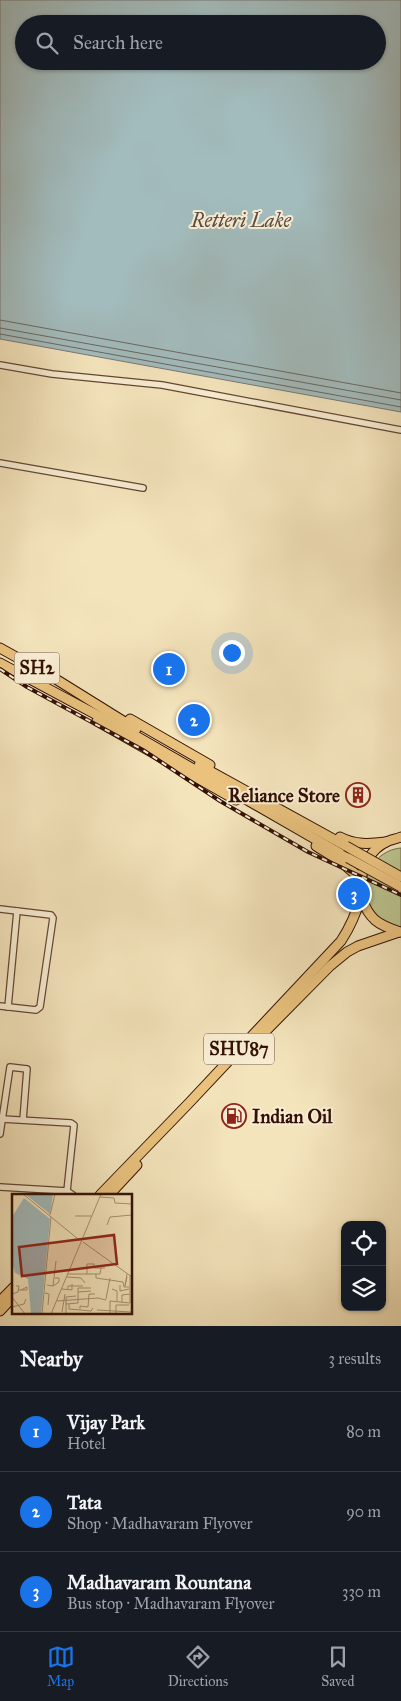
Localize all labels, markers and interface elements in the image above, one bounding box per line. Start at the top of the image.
search box [15,15,386,70]
icon: search [33,29,61,57]
text: Search here [73,31,163,54]
water label: Retteri Lake [190,208,292,232]
your location [219,640,245,666]
pin: 1 [153,650,185,688]
road number: SH2 [15,652,60,684]
pin: 2 [178,701,210,739]
building icon: Reliance Store [345,782,371,808]
place label: Reliance Store [228,784,340,807]
pin: 3 [338,875,370,913]
road number: SHU87 [204,1034,274,1064]
fuel station icon: Indian Oil [221,1103,247,1129]
place label: Indian Oil [252,1105,333,1128]
inset map [12,1194,132,1314]
map controls [341,1221,386,1311]
button: locate [341,1221,386,1266]
button: layers [341,1266,386,1311]
text: Nearby [20,1346,83,1372]
text: 3 results [328,1349,381,1368]
text: Vijay Park [67,1411,145,1434]
text: 1 [33,1422,39,1441]
text: 80 m [346,1422,381,1441]
text: Hotel [67,1434,105,1453]
text: Tata [67,1491,102,1514]
text: 2 [32,1502,40,1521]
text: 90 m [346,1502,381,1521]
text: Shop · Madhavaram Flyover [67,1514,253,1533]
text: Madhavaram Rountana [67,1571,251,1594]
text: 3 [33,1582,39,1601]
text: 330 m [342,1582,381,1601]
text: Bus stop · Madhavaram Flyover [67,1594,274,1613]
tab: Map [47,1643,75,1690]
tab: Directions [168,1643,228,1690]
tab: Saved [321,1643,354,1690]

